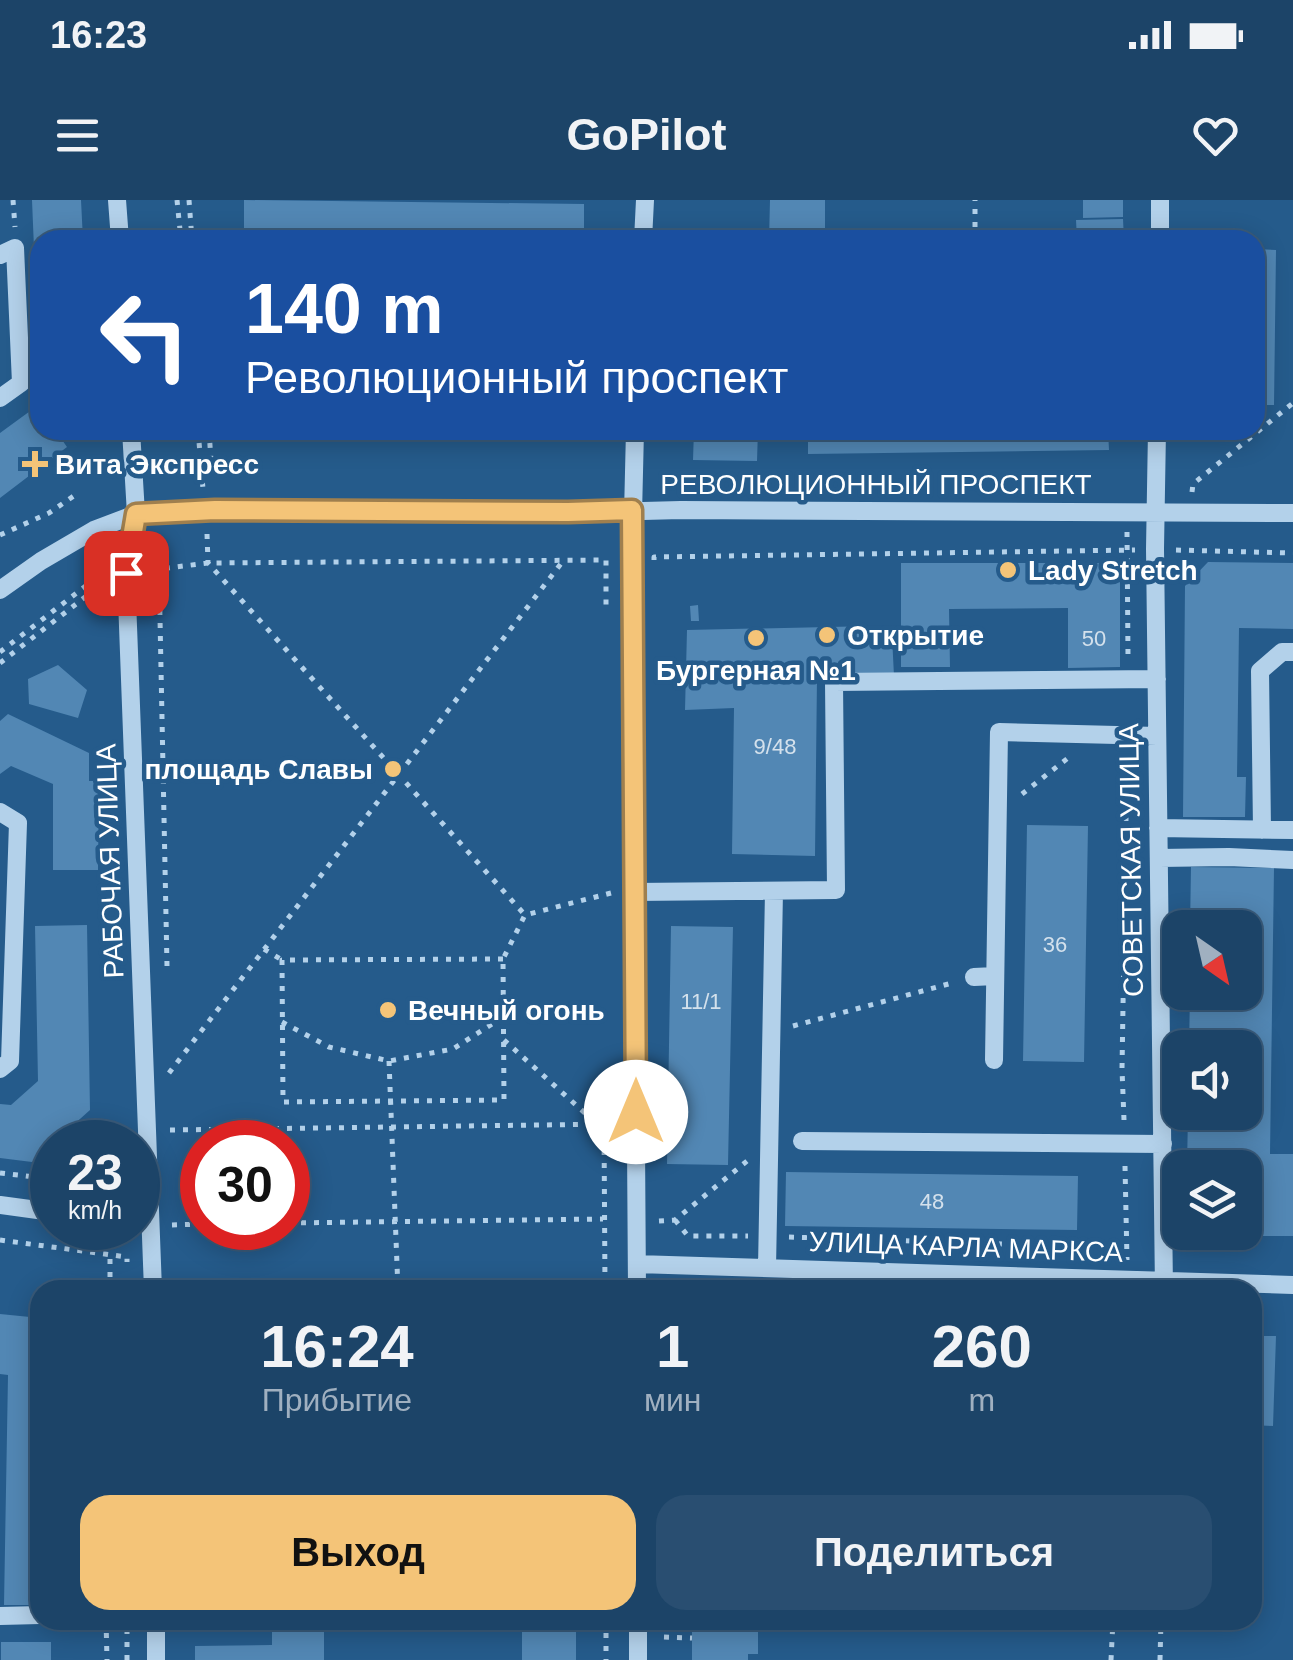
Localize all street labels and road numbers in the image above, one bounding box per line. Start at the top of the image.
street label: РЕВОЛЮЦИОННЫЙ ПРОСПЕКТ [660,469,1092,500]
street label: СОВЕТСКАЯ УЛИЦА [1113,723,1149,997]
street label: РАБОЧАЯ УЛИЦА [90,743,130,979]
street label: УЛИЦА КАРЛА МАРКСА [808,1226,1124,1268]

